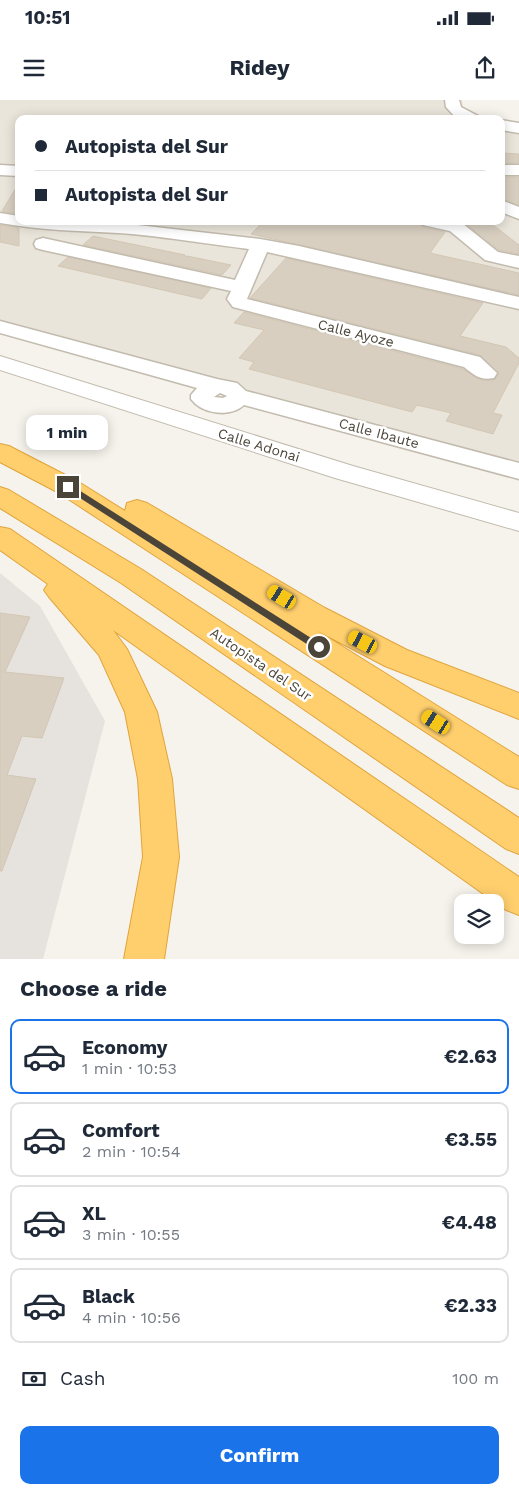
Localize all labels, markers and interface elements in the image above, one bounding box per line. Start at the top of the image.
text: 10:51 [25,6,70,29]
icon: menu [20,54,48,82]
icon: share [471,54,499,82]
text: Ridey [229,55,290,80]
text: Autopista del Sur [65,135,228,158]
text: Autopista del Sur [65,183,228,206]
street label: Calle Ayoze [316,316,396,350]
callout: 1 min [27,414,109,450]
street label: Calle Ibaute [337,415,421,451]
text: 1 min [46,423,88,442]
street label: Calle Adonai [216,425,302,465]
route end [57,476,79,498]
car [265,583,298,611]
street label: Autopista del Sur [207,624,315,704]
car [346,629,379,655]
route start [308,636,330,658]
car [419,708,452,736]
map controls [454,894,504,944]
button: layers [454,894,504,944]
text: Choose a ride [20,976,167,1001]
icon: car [22,1034,67,1079]
text: Economy [82,1036,167,1059]
text: €2.63 [444,1045,497,1068]
text: 1 min · 10:53 [82,1059,177,1078]
icon: car [22,1117,67,1162]
text: Comfort [82,1119,160,1142]
text: €3.55 [445,1128,497,1151]
text: 2 min · 10:54 [82,1142,180,1161]
icon: car [22,1200,67,1245]
text: XL [82,1202,106,1225]
text: €4.48 [442,1211,497,1234]
text: 3 min · 10:55 [82,1225,180,1244]
icon: car [22,1283,67,1328]
text: Black [82,1285,135,1308]
text: €2.33 [444,1294,497,1317]
text: 4 min · 10:56 [82,1308,181,1327]
icon: cash [20,1365,48,1393]
text: Cash [60,1367,106,1390]
text: 100 m [452,1369,499,1388]
button: Confirm [20,1426,499,1484]

